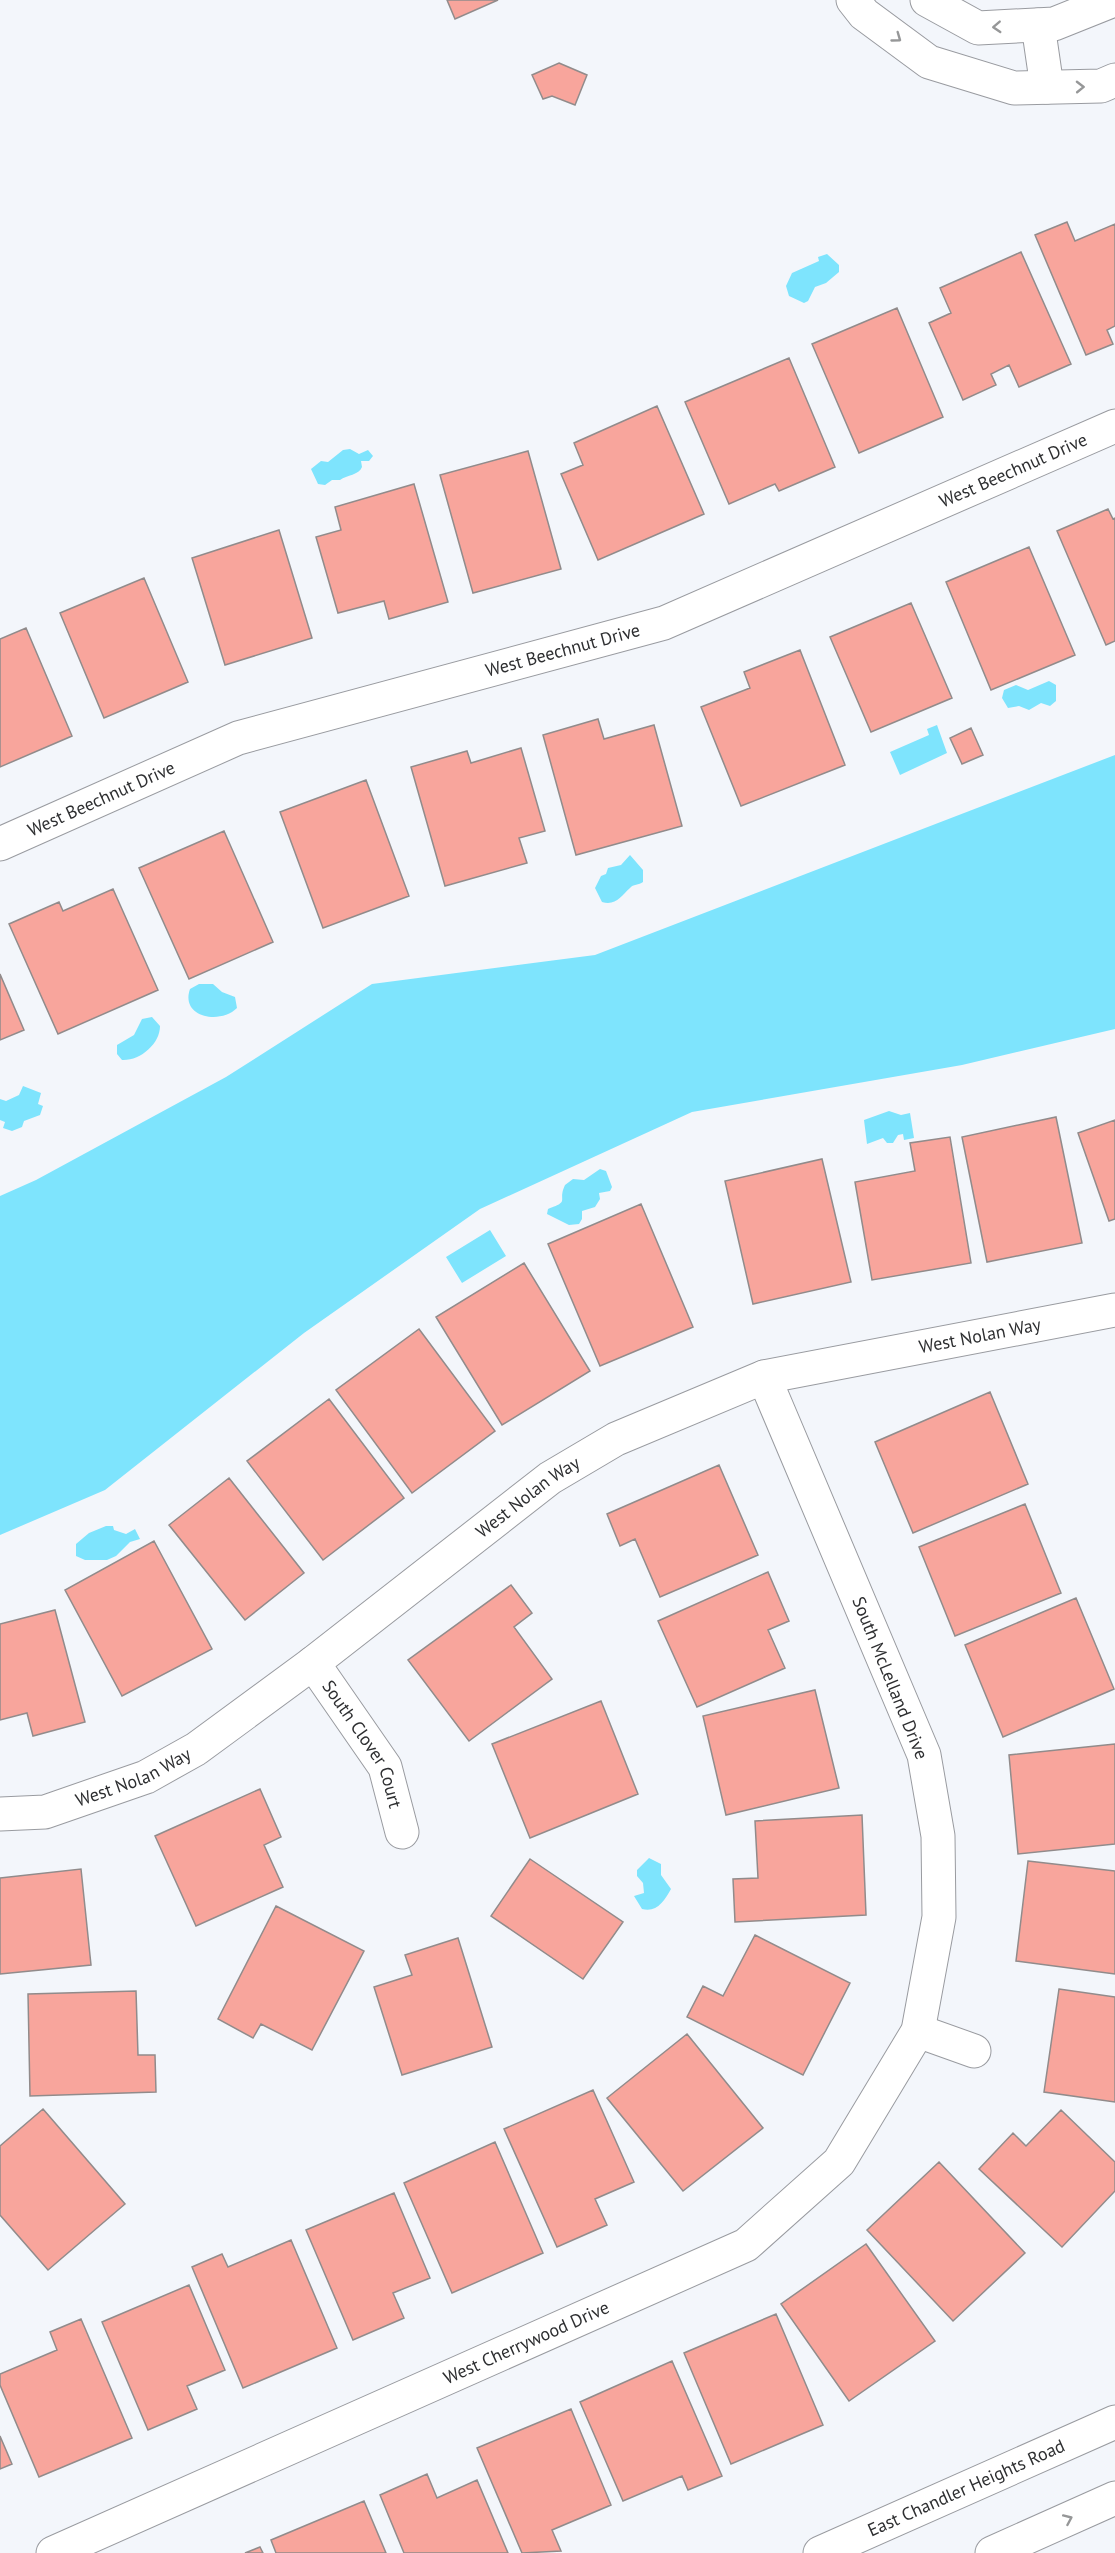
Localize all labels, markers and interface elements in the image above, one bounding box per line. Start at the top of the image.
one-way arrow [993,20,1002,33]
one-way arrow [890,31,901,42]
one-way arrow [1075,80,1084,93]
street label: West Beechnut Drive [936,428,1091,512]
street label: West Beechnut Drive [483,618,642,682]
street label: West Beechnut Drive [24,756,179,841]
street label: West Nolan Way [917,1312,1043,1358]
street label: West Nolan Way [471,1451,584,1543]
street label: South McLelland Drive [847,1593,934,1763]
street label: South Clover Court [317,1675,407,1810]
street label: West Nolan Way [72,1742,195,1812]
street label: West Cherrywood Drive [440,2295,613,2389]
street label: East Chandler Heights Road [864,2434,1068,2541]
one-way arrow [1061,2514,1072,2526]

